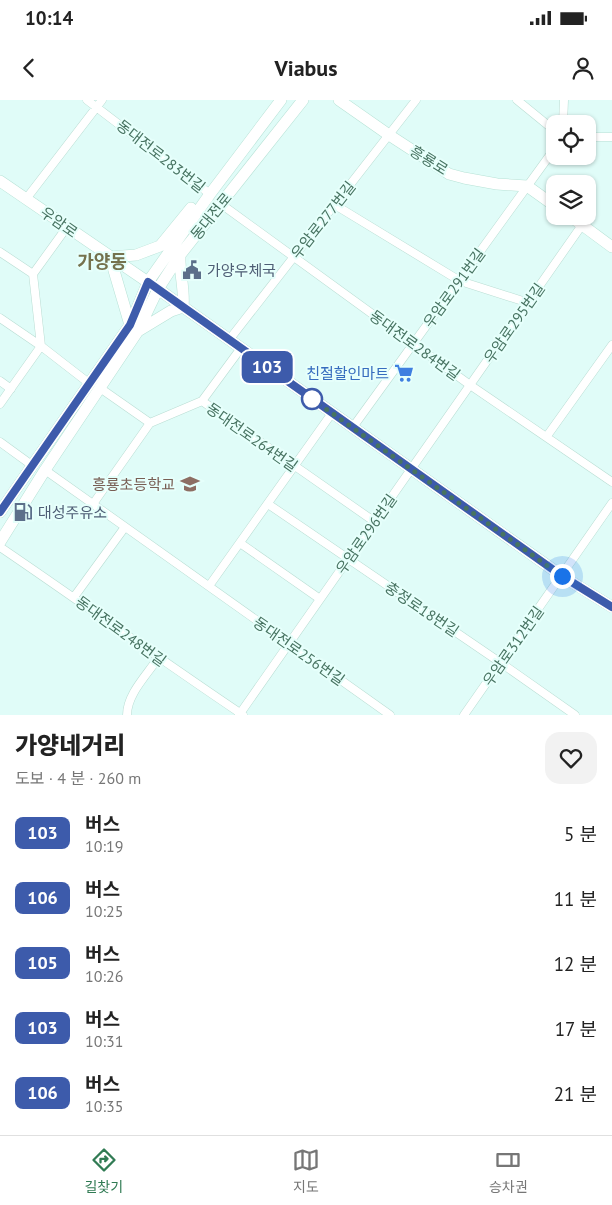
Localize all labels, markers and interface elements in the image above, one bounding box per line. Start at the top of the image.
text: 10:14 [25,6,73,30]
icon: back [15,54,43,82]
text: Viabus [275,54,338,82]
icon: person [569,54,597,82]
street label: 동대전로283번길 [113,115,209,197]
map controls [546,115,596,225]
button: locate [546,115,596,165]
street label: 흥룡로 [406,141,452,179]
button: layers [546,175,596,225]
street label: 우암로277번길 [287,177,359,263]
street label: 동대전로 [186,189,236,243]
street label: 우암로 [37,202,81,242]
street label: 우암로291번길 [419,245,489,331]
district label: 가양동 [77,250,127,273]
public building icon: 가양우체국 [181,259,203,281]
place label: 가양우체국 [207,261,276,280]
street label: 우암로295번길 [479,279,549,367]
street label: 동대전로284번길 [366,306,464,384]
line badge: 103 [238,351,296,383]
text: 103 [252,355,282,378]
supermarket icon: 친절할인마트 [393,362,415,384]
place label: 친절할인마트 [306,364,389,383]
unlabelled marker [301,388,323,410]
street label: 동대전로264번길 [203,398,301,476]
school or university icon: 흥룡초등학교 [179,473,201,495]
place label: 흥룡초등학교 [92,475,175,494]
street label: 우암로296번길 [331,490,401,578]
fuel station icon: 대성주유소 [12,501,34,523]
place label: 대성주유소 [38,503,107,522]
your location [550,564,575,589]
street label: 충정로18번길 [381,577,463,641]
street label: 동대전로248번길 [72,592,170,670]
street label: 우암로312번길 [478,602,548,690]
street label: 동대전로256번길 [250,612,348,690]
text: 가양네거리 [15,730,125,761]
button: heart [545,732,597,784]
text: 도보 · 4 분 · 260 m [15,768,141,788]
text: 버스 [85,812,120,836]
text: 103 [27,821,58,844]
text: 5 분 [564,822,597,846]
text: 10:19 [85,836,123,856]
text: 버스 [85,877,120,901]
text: 106 [27,886,58,909]
text: 11 분 [554,887,597,911]
text: 10:25 [85,901,123,921]
text: 버스 [85,942,120,966]
text: 105 [27,951,58,974]
text: 12 분 [554,952,597,976]
text: 10:26 [85,966,123,986]
text: 버스 [85,1007,120,1031]
text: 103 [27,1016,58,1039]
text: 17 분 [555,1017,597,1041]
text: 10:31 [85,1031,123,1051]
text: 버스 [85,1072,120,1096]
text: 106 [27,1081,58,1104]
text: 21 분 [554,1082,597,1106]
text: 10:35 [85,1096,123,1116]
tab: 길찾기 [84,1146,123,1196]
tab: 지도 [292,1146,320,1196]
tab: 승차권 [489,1146,528,1196]

